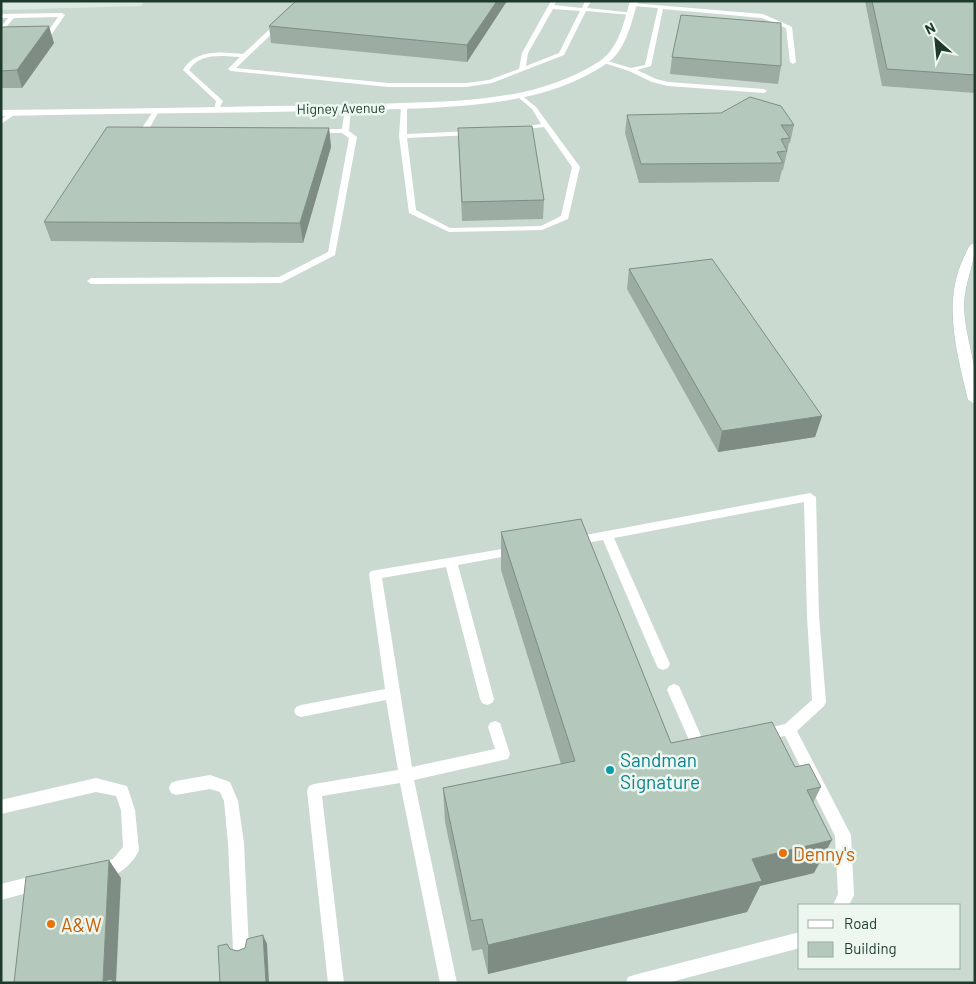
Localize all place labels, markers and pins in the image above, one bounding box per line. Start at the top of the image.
place label: Sandman Signature [620,748,700,793]
marker: Sandman Signature [604,764,616,776]
place label: Denny's [793,842,855,865]
marker: Denny's [777,847,789,859]
place label: A&W [61,913,102,936]
marker: A&W [45,918,57,930]

